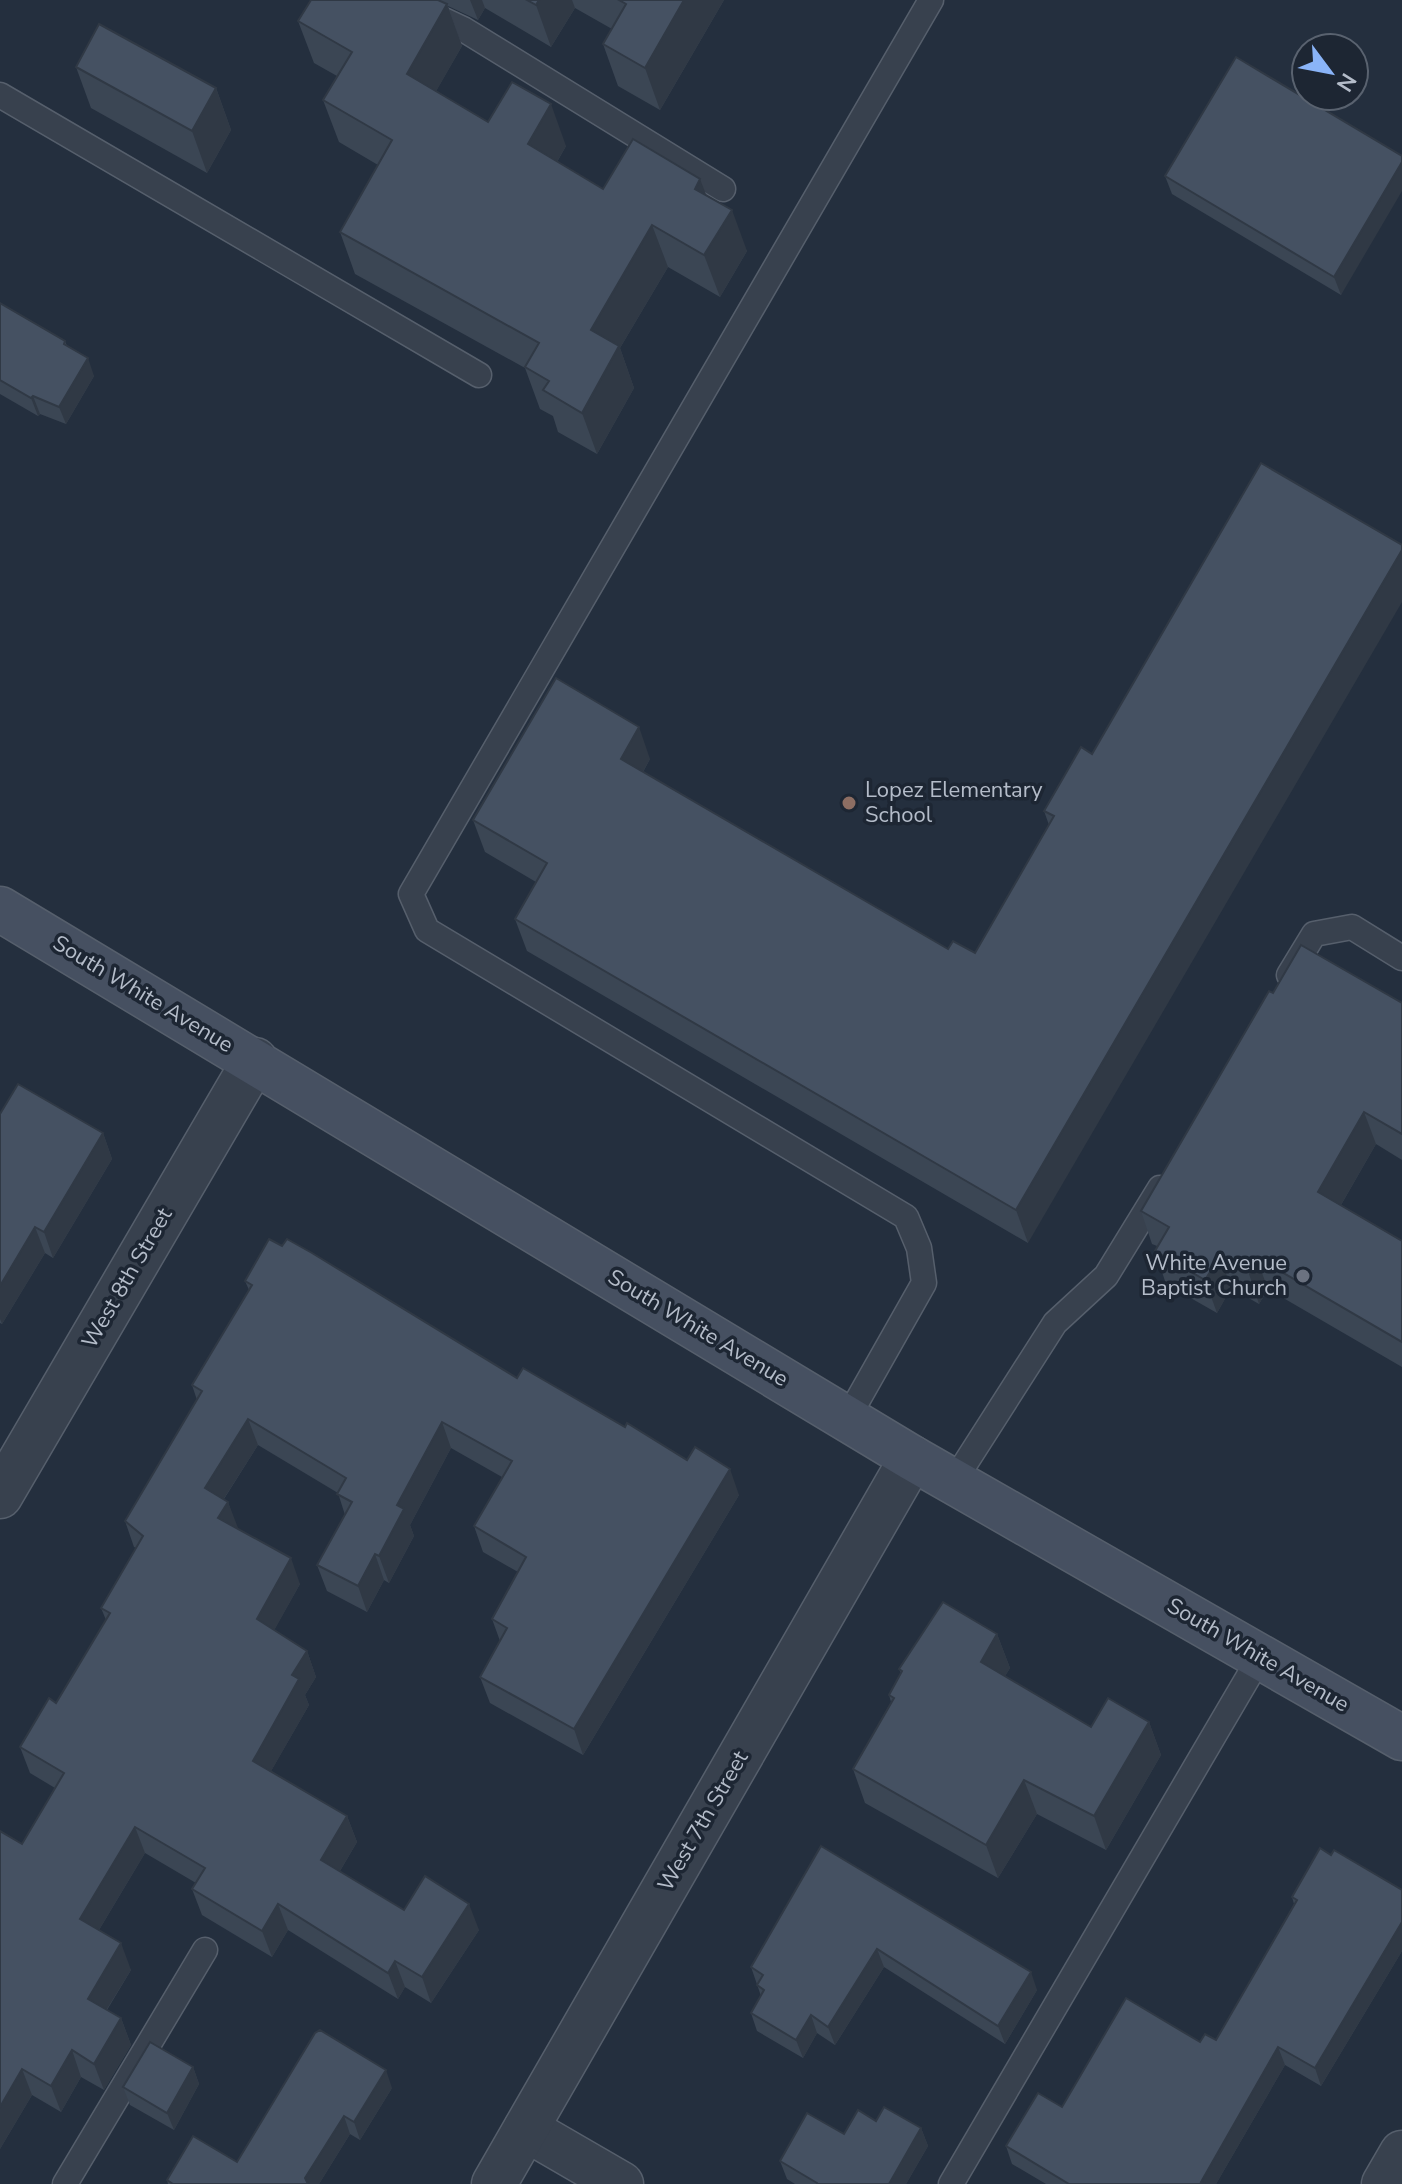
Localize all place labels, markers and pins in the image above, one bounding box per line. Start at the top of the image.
place label: Lopez Elementary School [865,775,1043,830]
marker: Lopez Elementary School [840,794,858,812]
place label: White Avenue Baptist Church [1141,1248,1287,1303]
marker: White Avenue Baptist Church [1294,1267,1312,1285]

